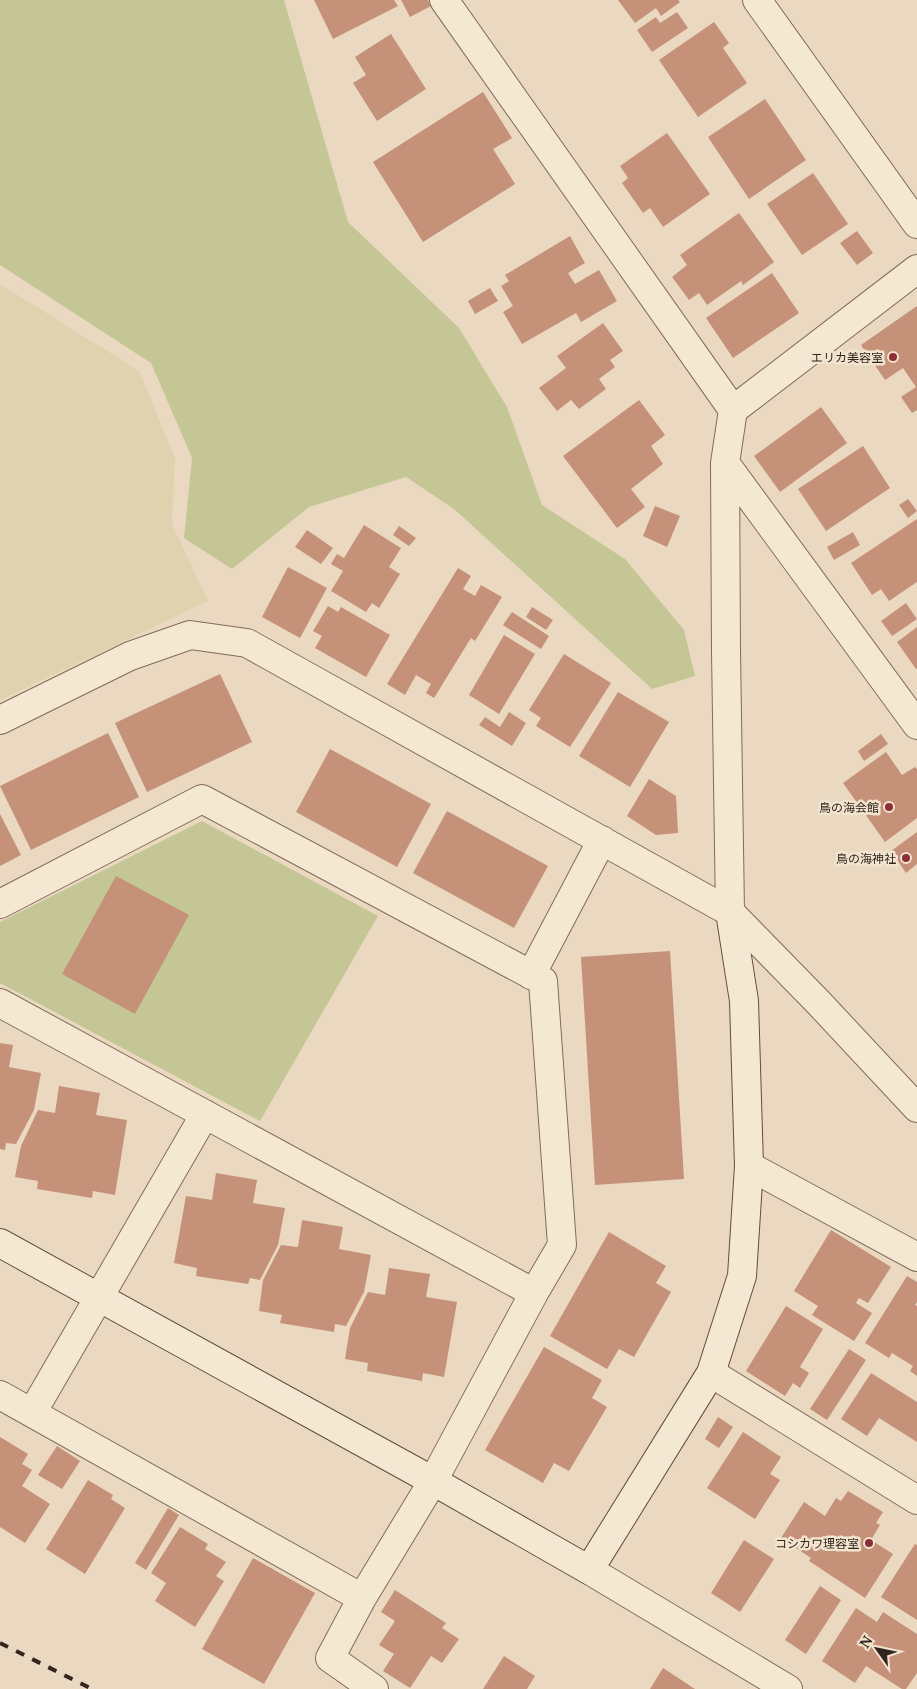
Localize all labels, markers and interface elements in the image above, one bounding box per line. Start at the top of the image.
place label: エリカ美容室 [811,349,883,366]
marker: エリカ美容室 [887,351,899,363]
place label: 鳥の海会館 [819,799,879,816]
marker: 鳥の海会館 [883,801,895,813]
place label: 鳥の海神社 [836,850,896,867]
marker: 鳥の海神社 [900,852,912,864]
place label: コシカワ理容室 [775,1535,859,1552]
marker: コシカワ理容室 [863,1537,875,1549]
north arrow [852,1624,902,1674]
text: N [855,1632,877,1651]

